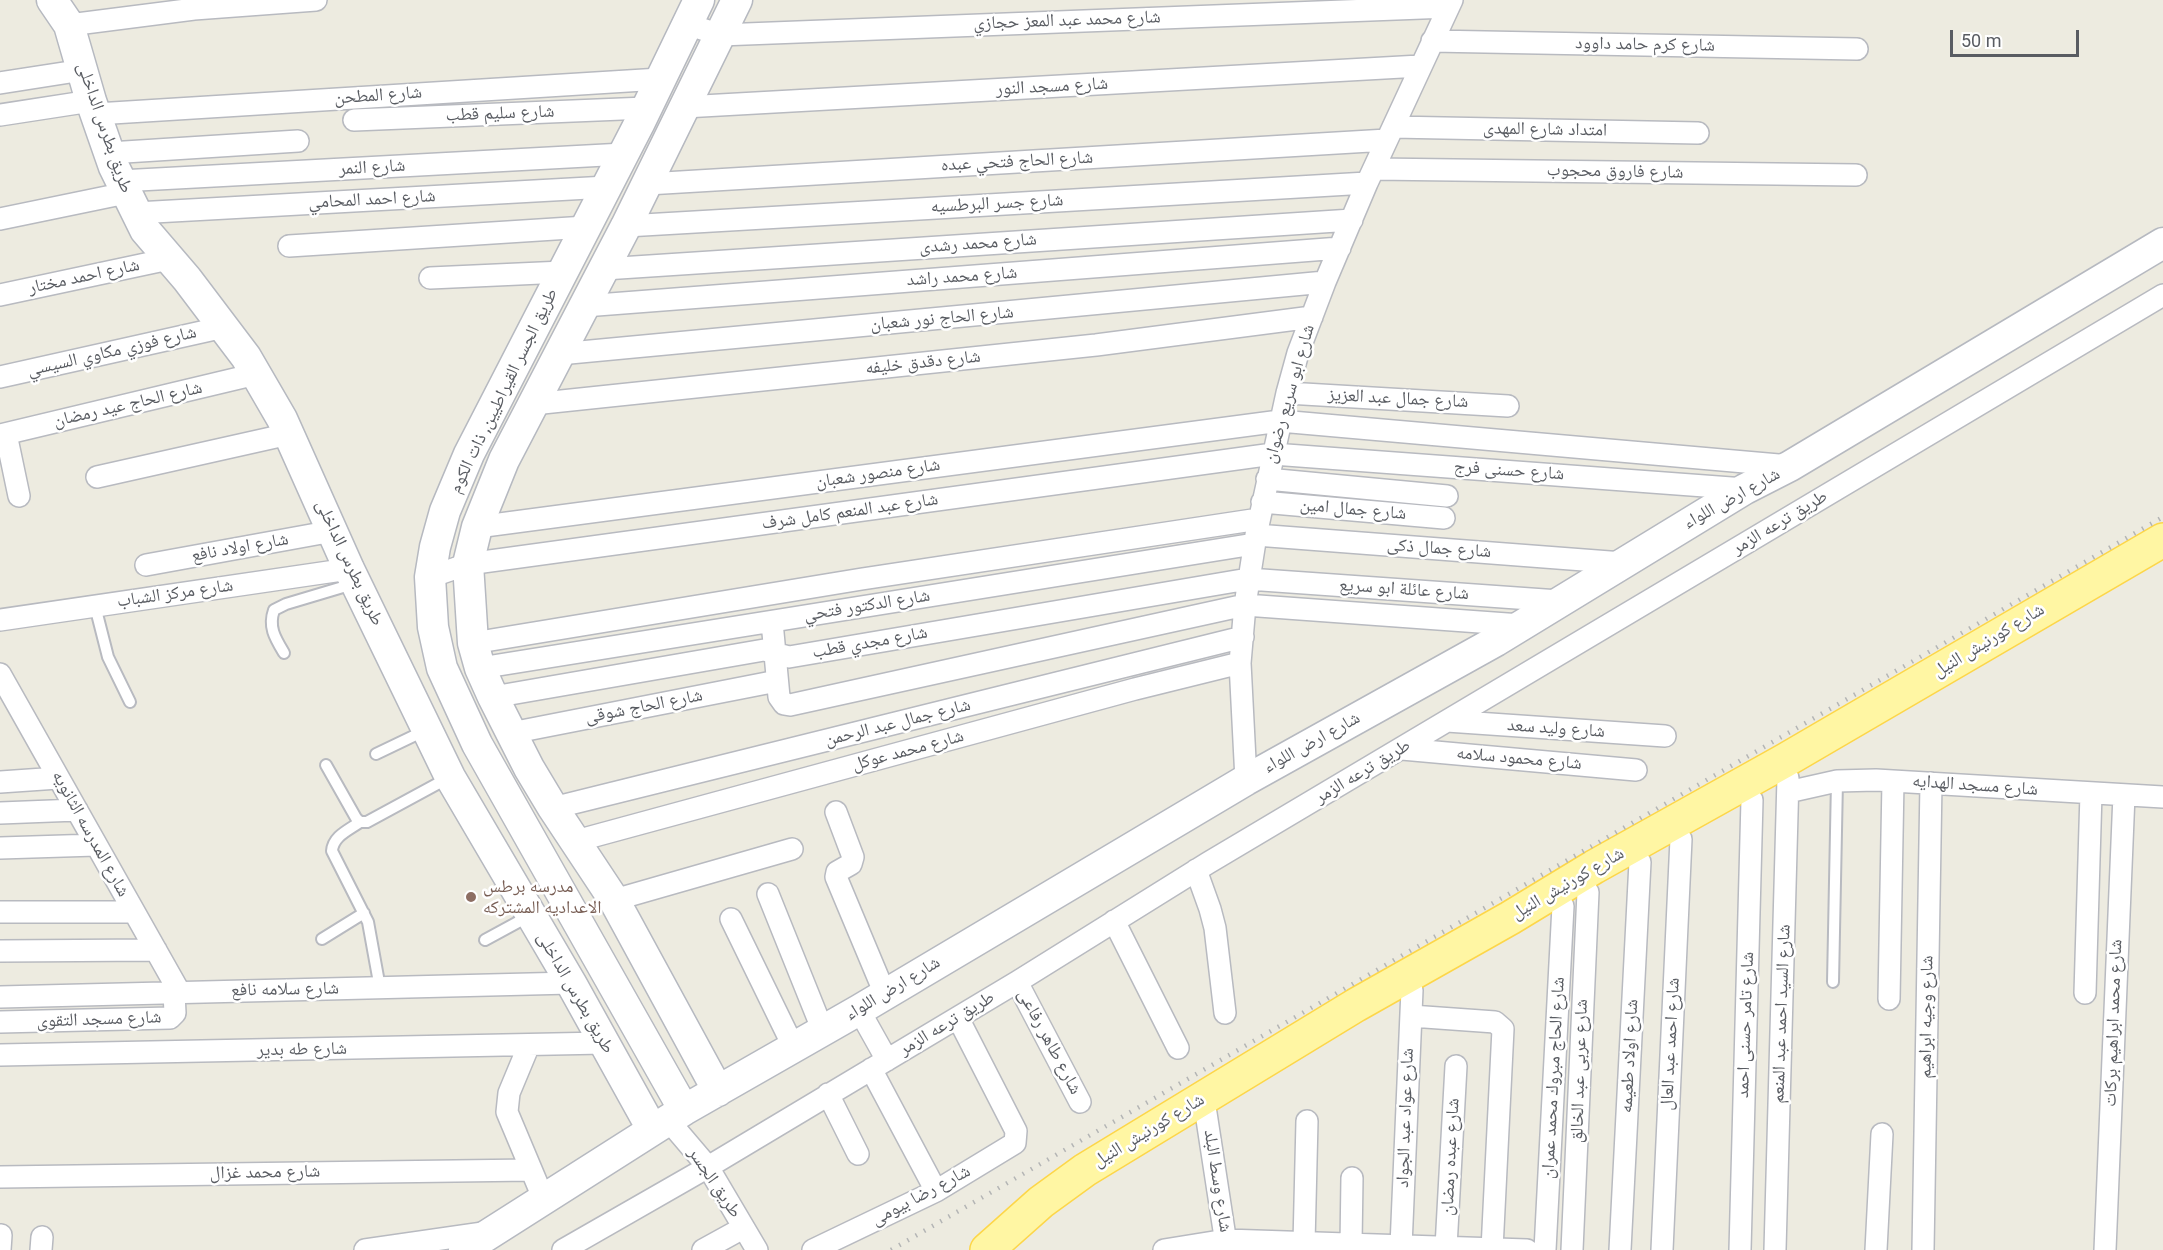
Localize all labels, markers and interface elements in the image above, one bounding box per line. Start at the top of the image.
street label: شارع محمد عبد المعز حجازي [973,7,1161,35]
scale bar [1953,18,2082,56]
text: 50 m [1961,30,2001,51]
street label: شارع كرم حامد داوود [1575,33,1715,57]
street label: طريق بطرس الداخلى [72,60,136,196]
street label: شارع مسجد النور [995,73,1109,101]
street label: شارع المطحن [333,82,423,110]
street label: شارع سليم قطب [445,101,555,127]
street label: امتداد شارع المهدى [1483,118,1607,142]
street label: شارع الحاج فتحي عبده [940,147,1094,177]
street label: شارع النمر [338,155,406,181]
street label: شارع فاروق محجوب [1546,160,1684,184]
street label: شارع احمد المحامي [308,186,436,214]
street label: شارع جسر البرطسيه [930,190,1064,218]
street label: شارع محمد رشدى [919,229,1037,259]
street label: شارع احمد مختار [26,255,142,299]
street label: شارع محمد راشد [906,262,1018,292]
street label: طريق الجسر القيراطيين, ذات الكوم [445,285,563,497]
street label: شارع الحاج نور شعبان [869,302,1015,336]
street label: شارع فوزي مكاوي السيسي [25,322,199,382]
street label: شارع ابو سريع رضوان [1260,322,1320,466]
street label: شارع دقدق خليفه [864,346,982,380]
street label: شارع الحاج عيد رمضان [51,377,205,433]
street label: شارع جمال عبد العزيز [1327,385,1469,413]
street label: شارع منصور شعبان [814,455,942,493]
street label: شارع حسنى فرج [1453,456,1565,486]
street label: شارع ارض اللواء [1680,464,1784,534]
street label: طريق ترعه الزمر [1728,486,1832,560]
street label: شارع عبد المنعم كامل شرف [760,489,940,535]
street label: شارع جمال امين [1299,495,1407,525]
street label: طريق بطرس الداخلى [310,496,388,630]
street label: شارع اولاد نافع [190,529,290,567]
street label: شارع جمال ذكى [1386,535,1492,563]
street label: شارع مركز الشباب [116,575,234,613]
street label: شارع عائلة ابو سريع [1338,575,1470,605]
street label: شارع الدكتور فتحي [802,585,932,627]
street label: شارع كورنيش النيل [1929,599,2049,683]
street label: شارع مجدي قطب [811,622,929,664]
street label: شارع الحاج شوقى [583,685,705,729]
street label: شارع جمال عبد الرحمن [823,694,973,752]
street label: شارع ارض اللواء [1260,708,1364,778]
street label: شارع وليد سعد [1506,715,1606,743]
street label: شارع محمد عوكل [850,726,966,776]
street label: طريق ترعه الزمر [1311,735,1415,809]
street label: شارع محمود سلامه [1455,743,1583,775]
street label: شارع المدرسه الثانويه [46,767,134,901]
street label: شارع مسجد الهدايه [1911,771,2039,801]
street label: شارع كورنيش النيل [1508,843,1628,925]
place label: مدرسه برطس الاعداديه المشتركه [483,876,602,918]
marker: مدرسه برطس الاعداديه المشتركه [464,890,478,904]
street label: شارع السيد احمد عبد المنعم [1768,924,1796,1104]
street label: طريق بطرس الداخلى [531,928,619,1058]
street label: شارع محمد ابراهيم بركات [2100,939,2128,1107]
street label: شارع تامر حسنى احمد [1733,951,1759,1099]
street label: شارع ارض اللواء [841,952,945,1026]
street label: شارع وجيه ابراهيم [1915,955,1939,1079]
street label: شارع الحاج مبروك محمد عمران [1538,976,1570,1180]
street label: شارع احمد عبد العال [1657,977,1685,1111]
street label: شارع سلامه نافع [231,978,339,1002]
street label: شارع طاهر رفاعى [1012,985,1086,1099]
street label: طريق ترعه الزمر [895,987,999,1061]
street label: شارع عربى عبد الخالق [1567,999,1593,1143]
street label: شارع اولاد طعيمه [1616,999,1644,1113]
street label: شارع مسجد التقوى [36,1007,162,1033]
street label: شارع طه بدير [257,1038,347,1062]
street label: شارع عواد عبد الجواد [1393,1048,1419,1188]
street label: شارع كورنيش النيل [1089,1089,1209,1173]
street label: شارع عبده رمضان [1437,1098,1465,1216]
street label: شارع وسط البلد [1198,1128,1236,1234]
street label: طريق الجسر [682,1144,746,1222]
street label: شارع محمد غزال [209,1161,321,1185]
street label: شارع رضا بيومى [868,1161,974,1231]

